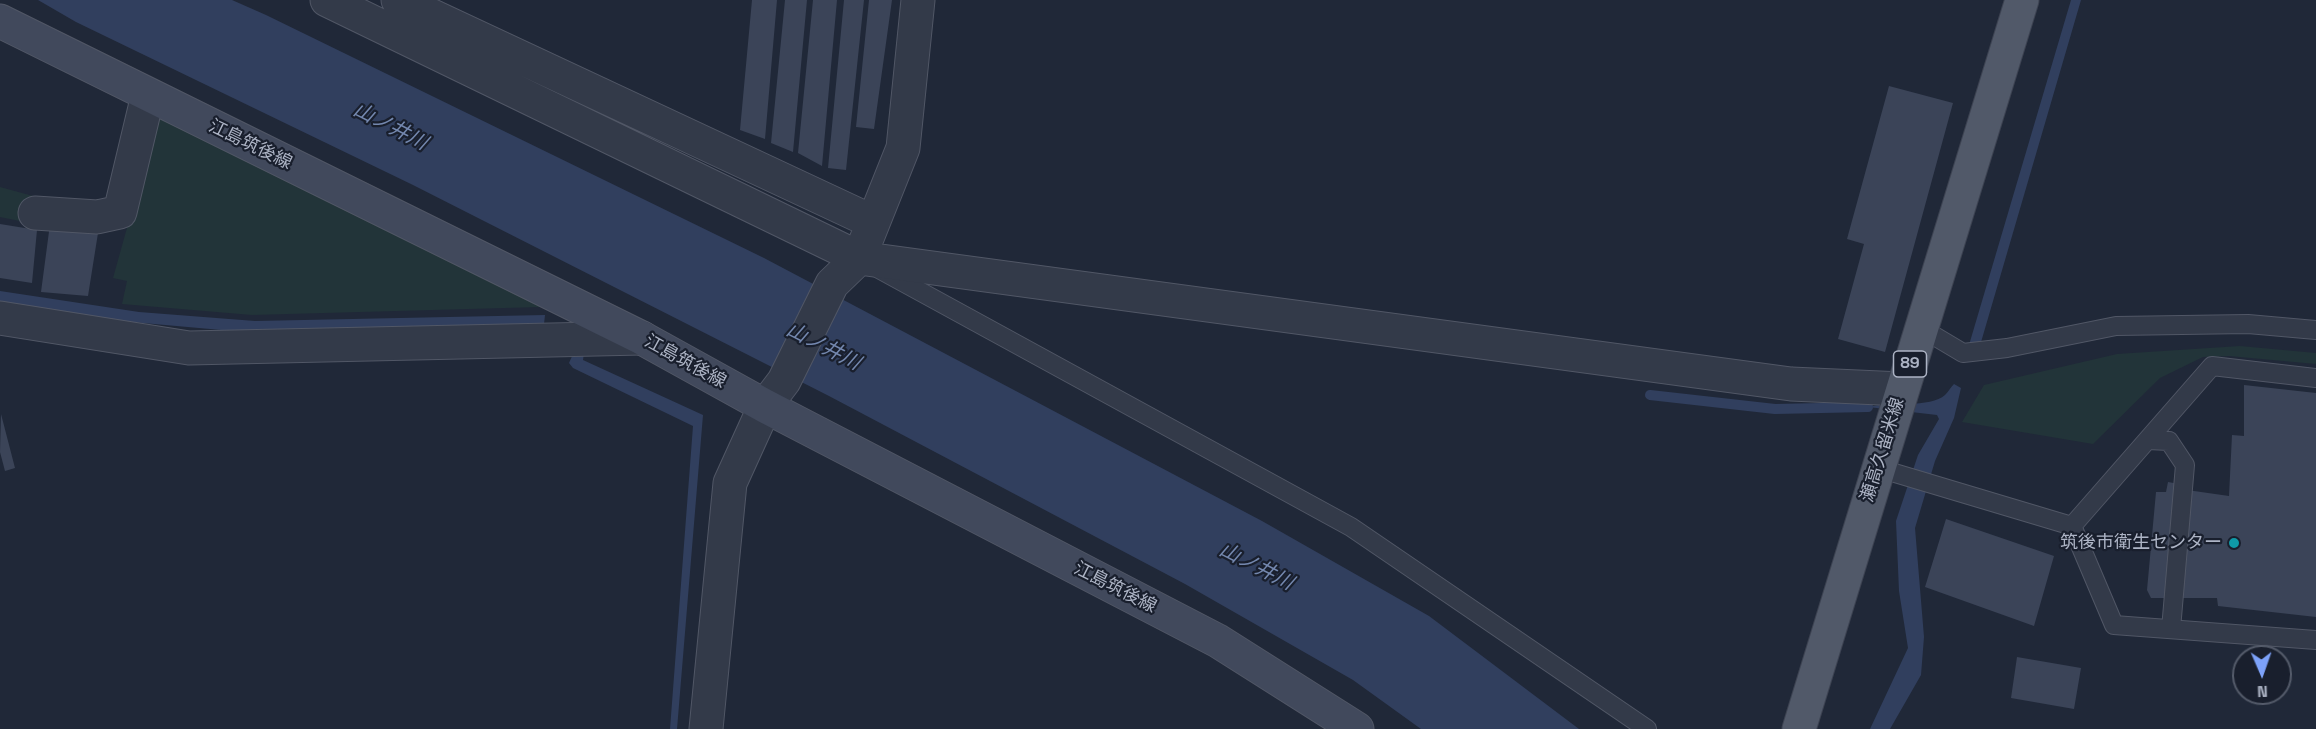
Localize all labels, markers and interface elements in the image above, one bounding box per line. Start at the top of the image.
water label: 山ノ井川 [349,98,431,156]
street label: 江島筑後線 [205,116,295,174]
water label: 山ノ井川 [782,318,864,376]
street label: 江島筑後線 [640,331,730,393]
road number: 89 [1894,351,1926,377]
street label: 瀬高久留米線 [1857,395,1909,505]
place label: 筑後市衛生センター [2060,532,2222,554]
marker: 筑後市衛生センター [2227,536,2241,550]
water label: 山ノ井川 [1215,538,1297,596]
street label: 江島筑後線 [1070,558,1160,618]
north arrow [2232,645,2292,705]
text: N [2257,681,2268,702]

